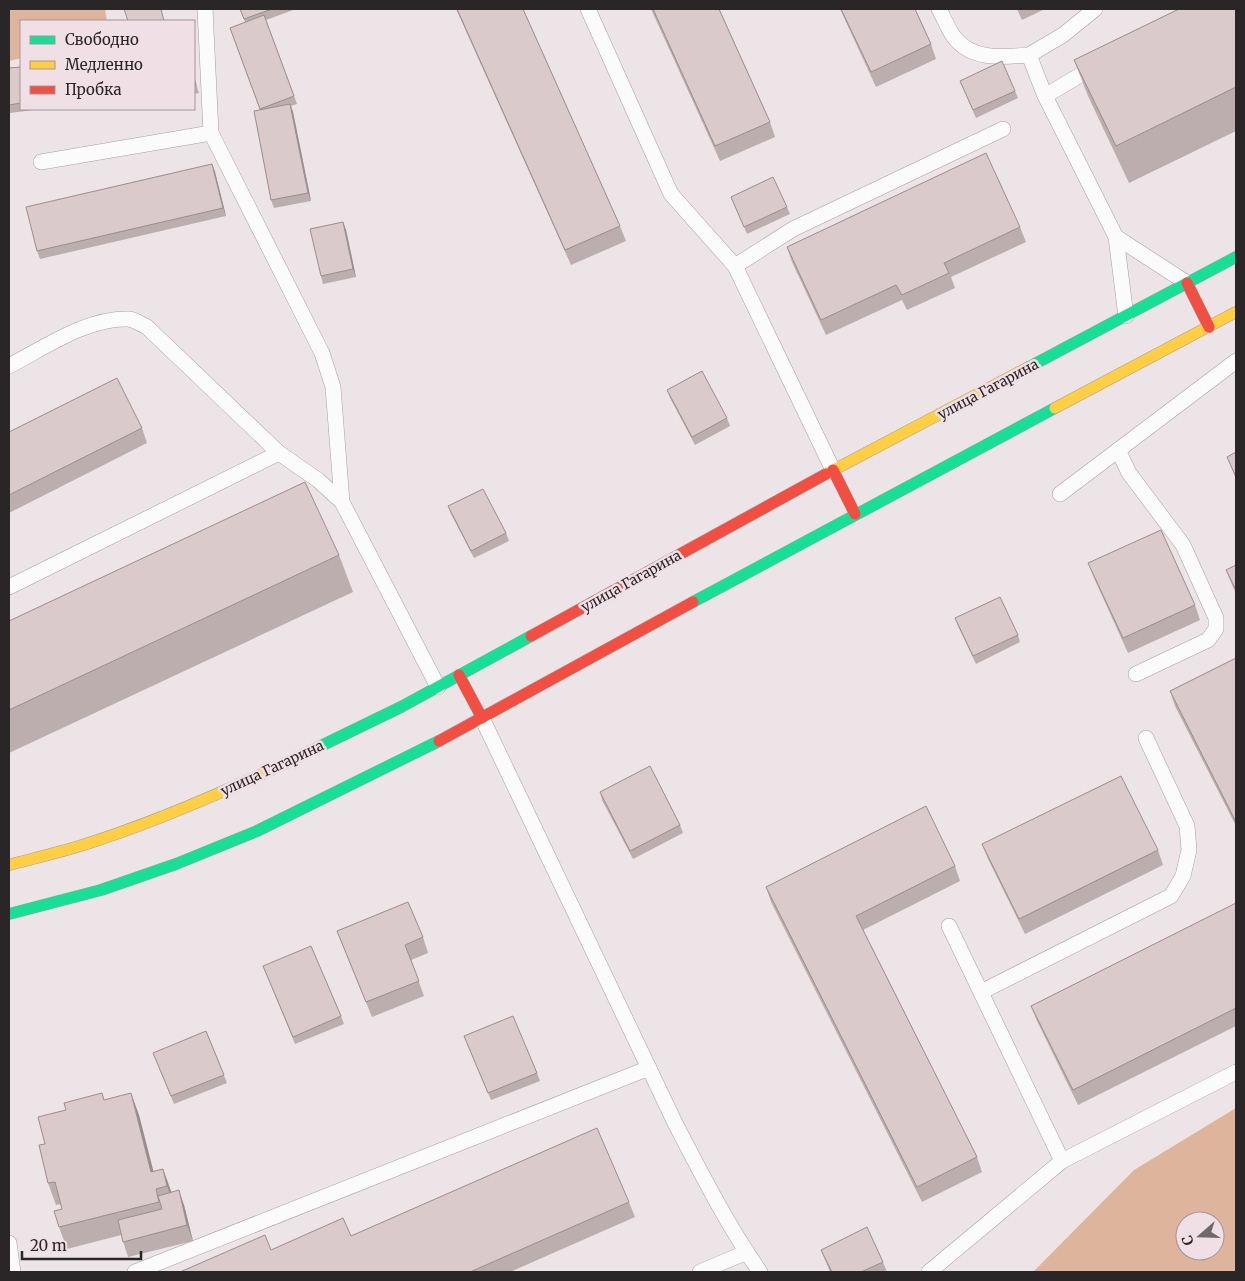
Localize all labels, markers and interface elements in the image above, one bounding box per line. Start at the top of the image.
legend [20,20,195,110]
text: Свободно [65,30,139,49]
text: Медленно [65,55,143,74]
text: Пробка [65,80,122,99]
street label: улица Гагарина [934,355,1042,423]
street label: улица Гагарина [578,546,685,616]
street label: улица Гагарина [218,736,327,800]
north arrow [1175,1211,1225,1261]
scale bar [22,1228,141,1260]
text: С [1178,1233,1198,1248]
text: 20 m [30,1236,67,1255]

